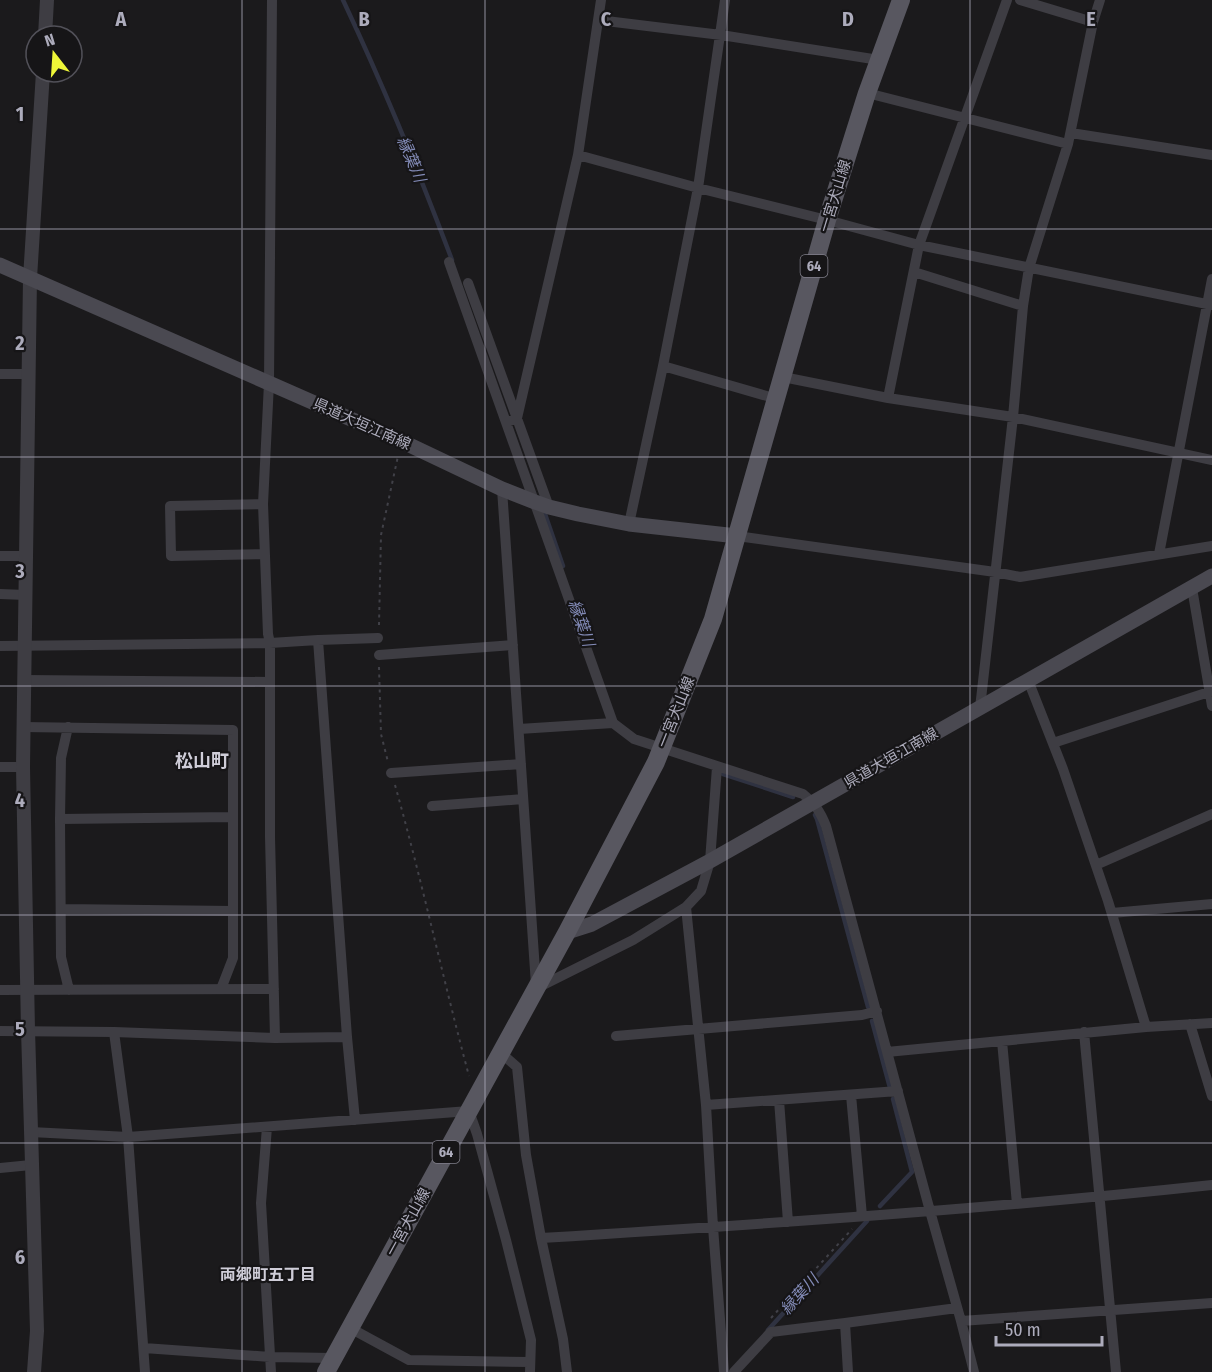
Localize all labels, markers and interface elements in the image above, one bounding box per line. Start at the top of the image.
text: A [115,7,128,31]
text: B [358,7,370,31]
text: C [601,7,612,31]
text: D [842,7,854,31]
text: E [1086,7,1096,31]
north arrow [24,24,84,84]
text: N [42,30,57,51]
text: 1 [16,102,24,126]
water label: 縁葉川 [393,133,430,187]
street label: 一宮犬山線 [815,157,855,235]
road number: 64 [800,255,828,277]
text: 2 [14,331,25,355]
street label: 県道大垣江南線 [310,394,414,454]
text: 3 [14,559,25,583]
water label: 縁葉川 [565,597,599,651]
street label: 一宮犬山線 [654,674,698,750]
street label: 県道大垣江南線 [841,724,941,792]
district label: 松山町 [175,750,229,772]
text: 4 [15,788,25,812]
text: 5 [15,1017,25,1041]
road number: 64 [432,1141,460,1163]
street label: 一宮犬山線 [382,1185,434,1259]
text: 6 [15,1245,25,1269]
district label: 両郷町五丁目 [220,1265,316,1284]
water label: 縁葉川 [776,1269,824,1319]
scale bar [996,1309,1102,1347]
text: 50 m [1005,1319,1041,1341]

